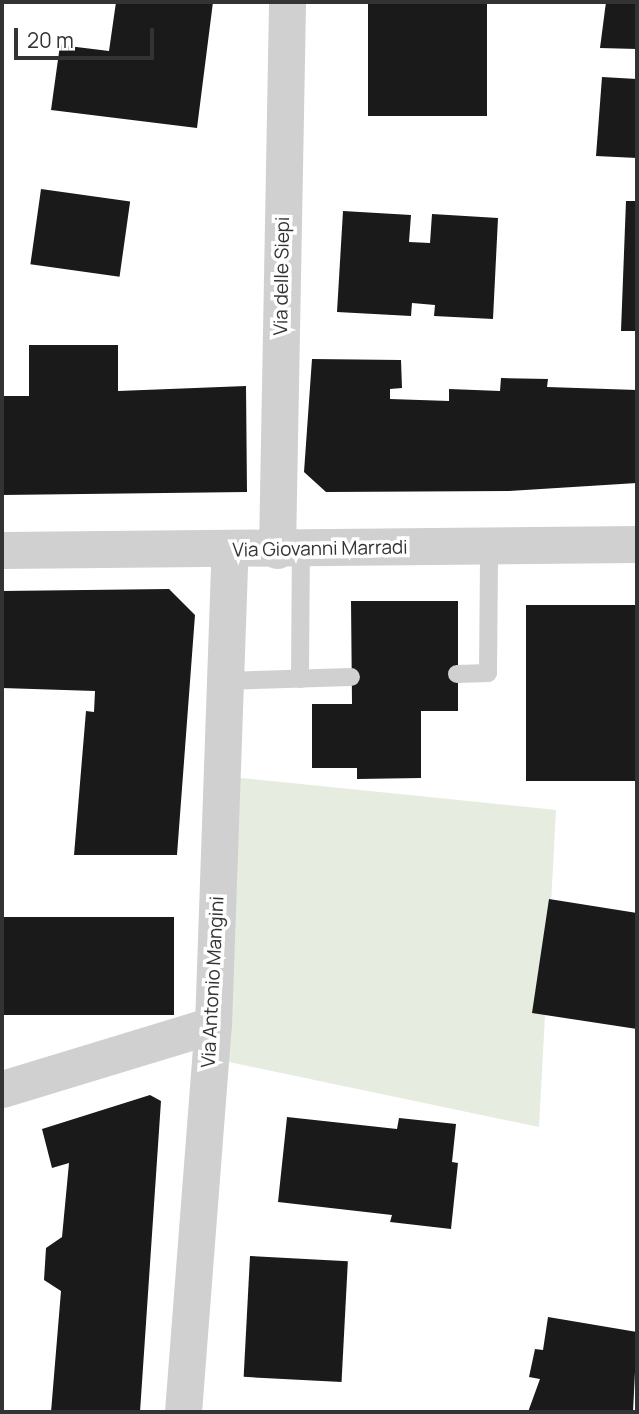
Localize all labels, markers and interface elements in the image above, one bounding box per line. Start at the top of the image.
scale bar [18,14,158,58]
text: 20 m [27,26,74,54]
street label: Via delle Siepi [270,216,294,336]
street label: Via Giovanni Marradi [232,536,408,562]
street label: Via Antonio Mangini [197,896,229,1068]

